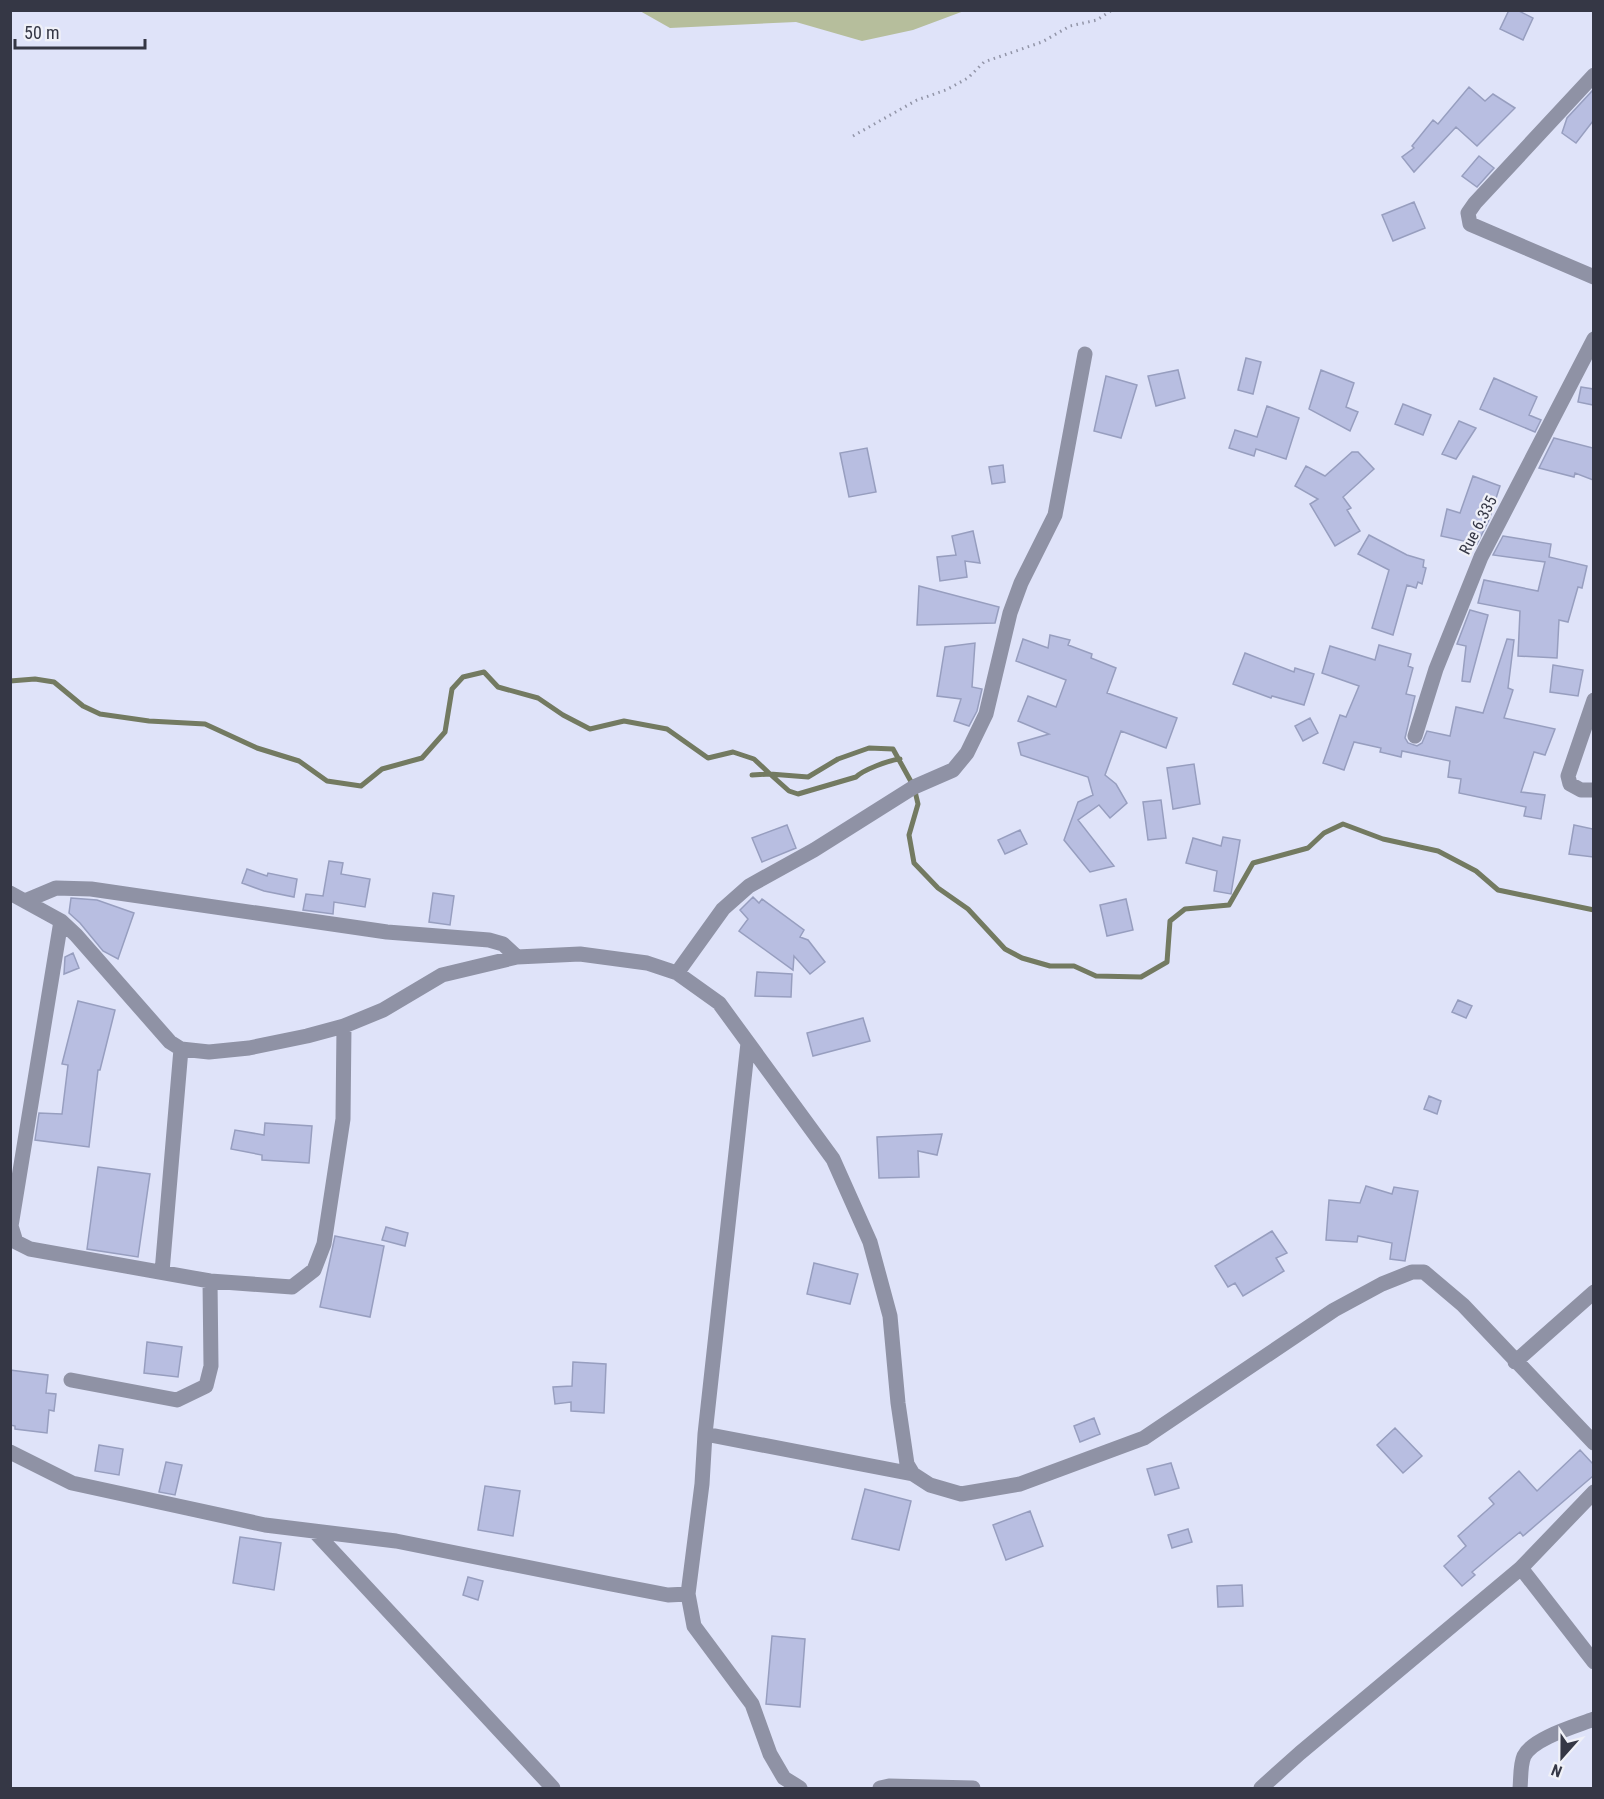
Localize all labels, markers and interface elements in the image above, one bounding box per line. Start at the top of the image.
scale bar [15,12,146,50]
text: 50 m [24,22,59,43]
street label: Rue 6.335 [1455,492,1501,557]
north arrow [1532,1727,1592,1787]
text: N [1549,1760,1565,1781]

